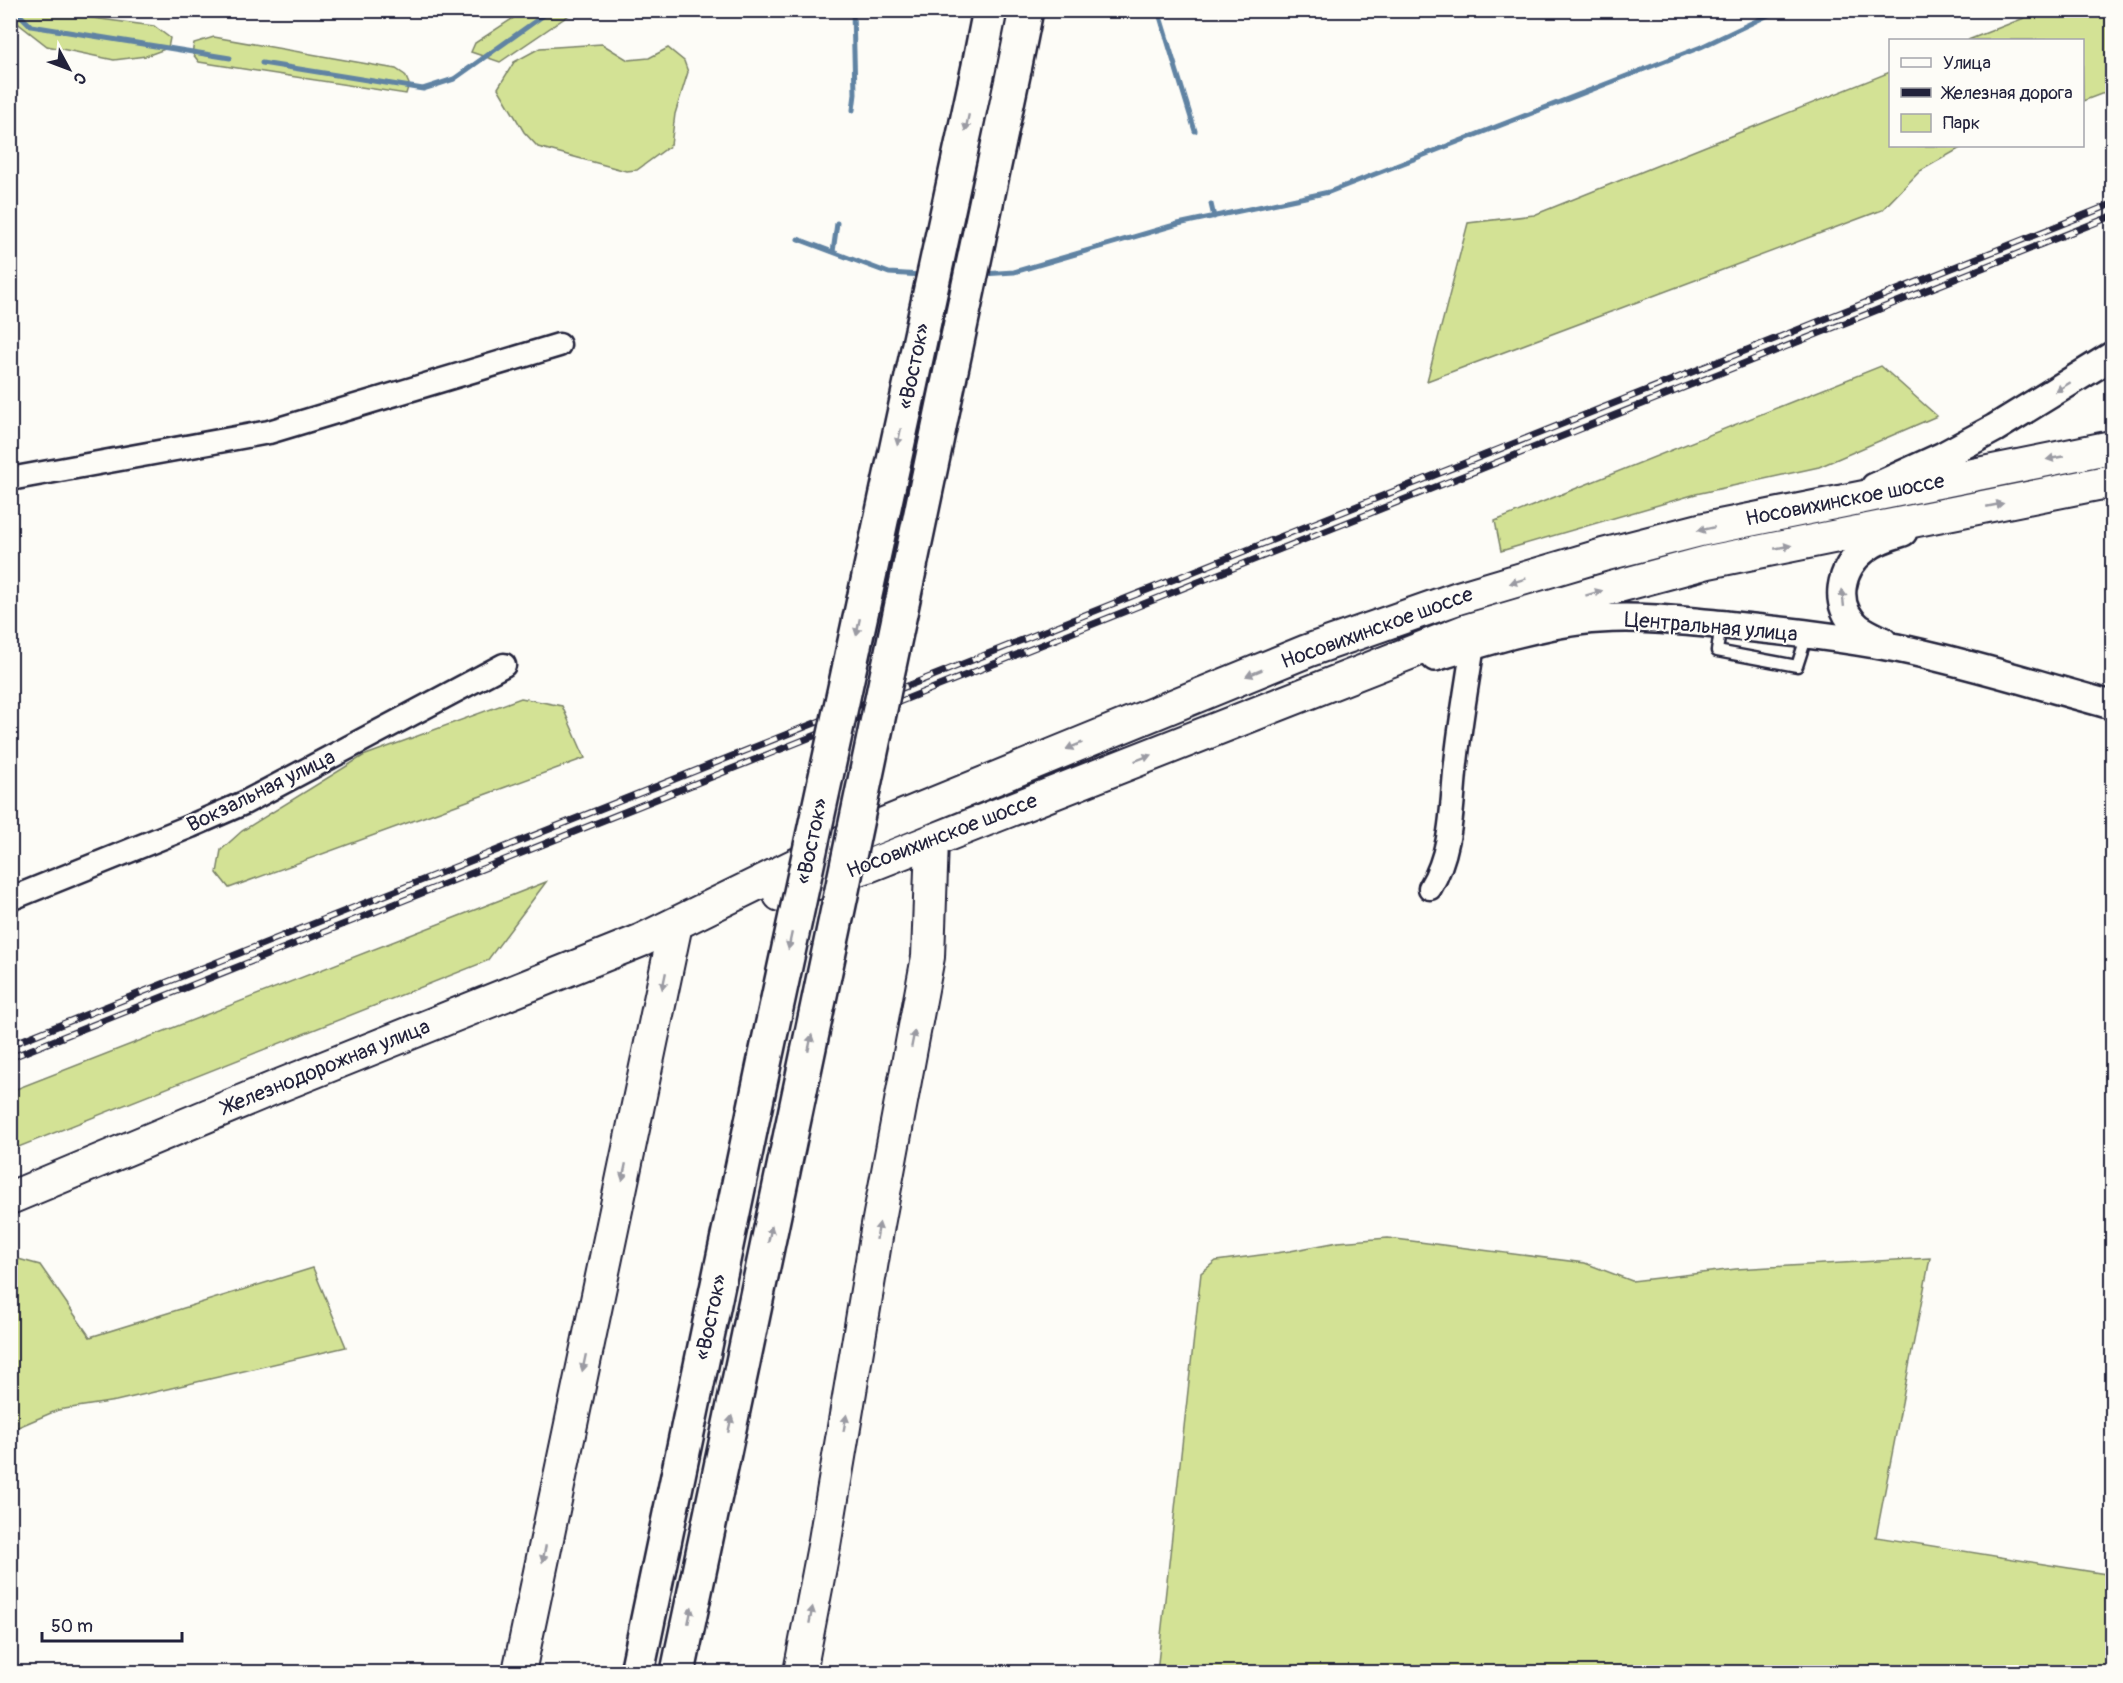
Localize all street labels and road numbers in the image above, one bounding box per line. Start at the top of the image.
street label: «Восток» [892,320,936,411]
street label: Носовихинское шоссе [1743,467,1947,533]
street label: Носовихинское шоссе [1277,581,1477,675]
street label: Центральная улица [1623,606,1799,648]
street label: Вокзальная улица [182,743,340,839]
street label: Носовихинское шоссе [843,787,1042,885]
street label: «Восток» [790,795,834,886]
street label: Железнодорожная улица [215,1013,434,1122]
street label: «Восток» [689,1271,733,1362]

